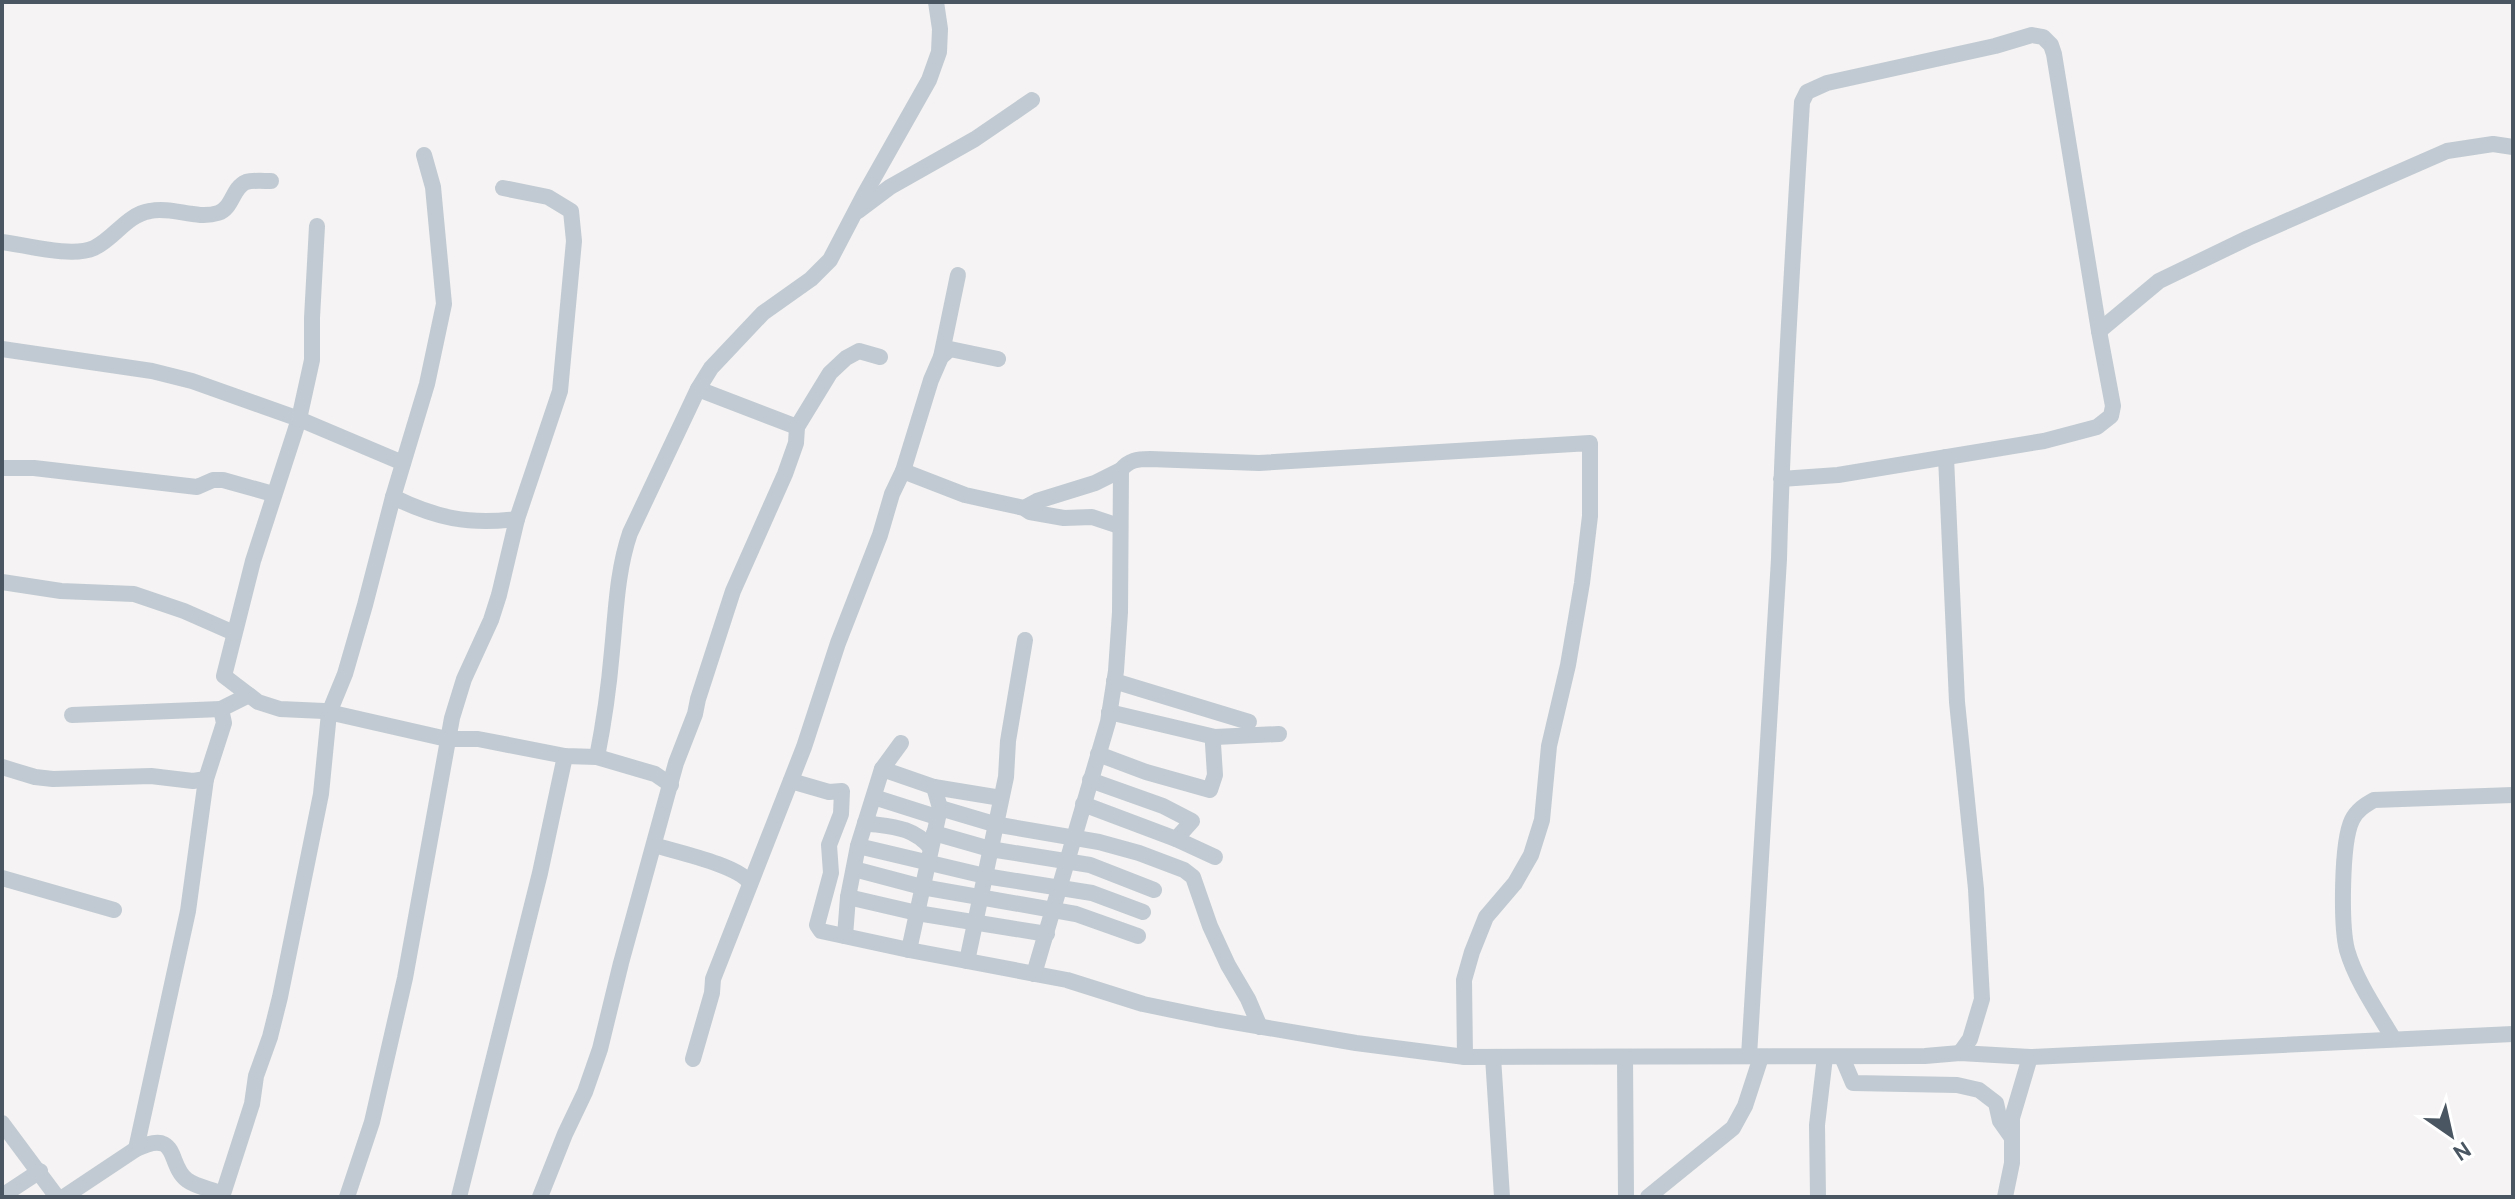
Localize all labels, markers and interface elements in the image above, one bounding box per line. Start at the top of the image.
north arrow [2411,1095,2491,1175]
text: N [2448,1136,2476,1167]

